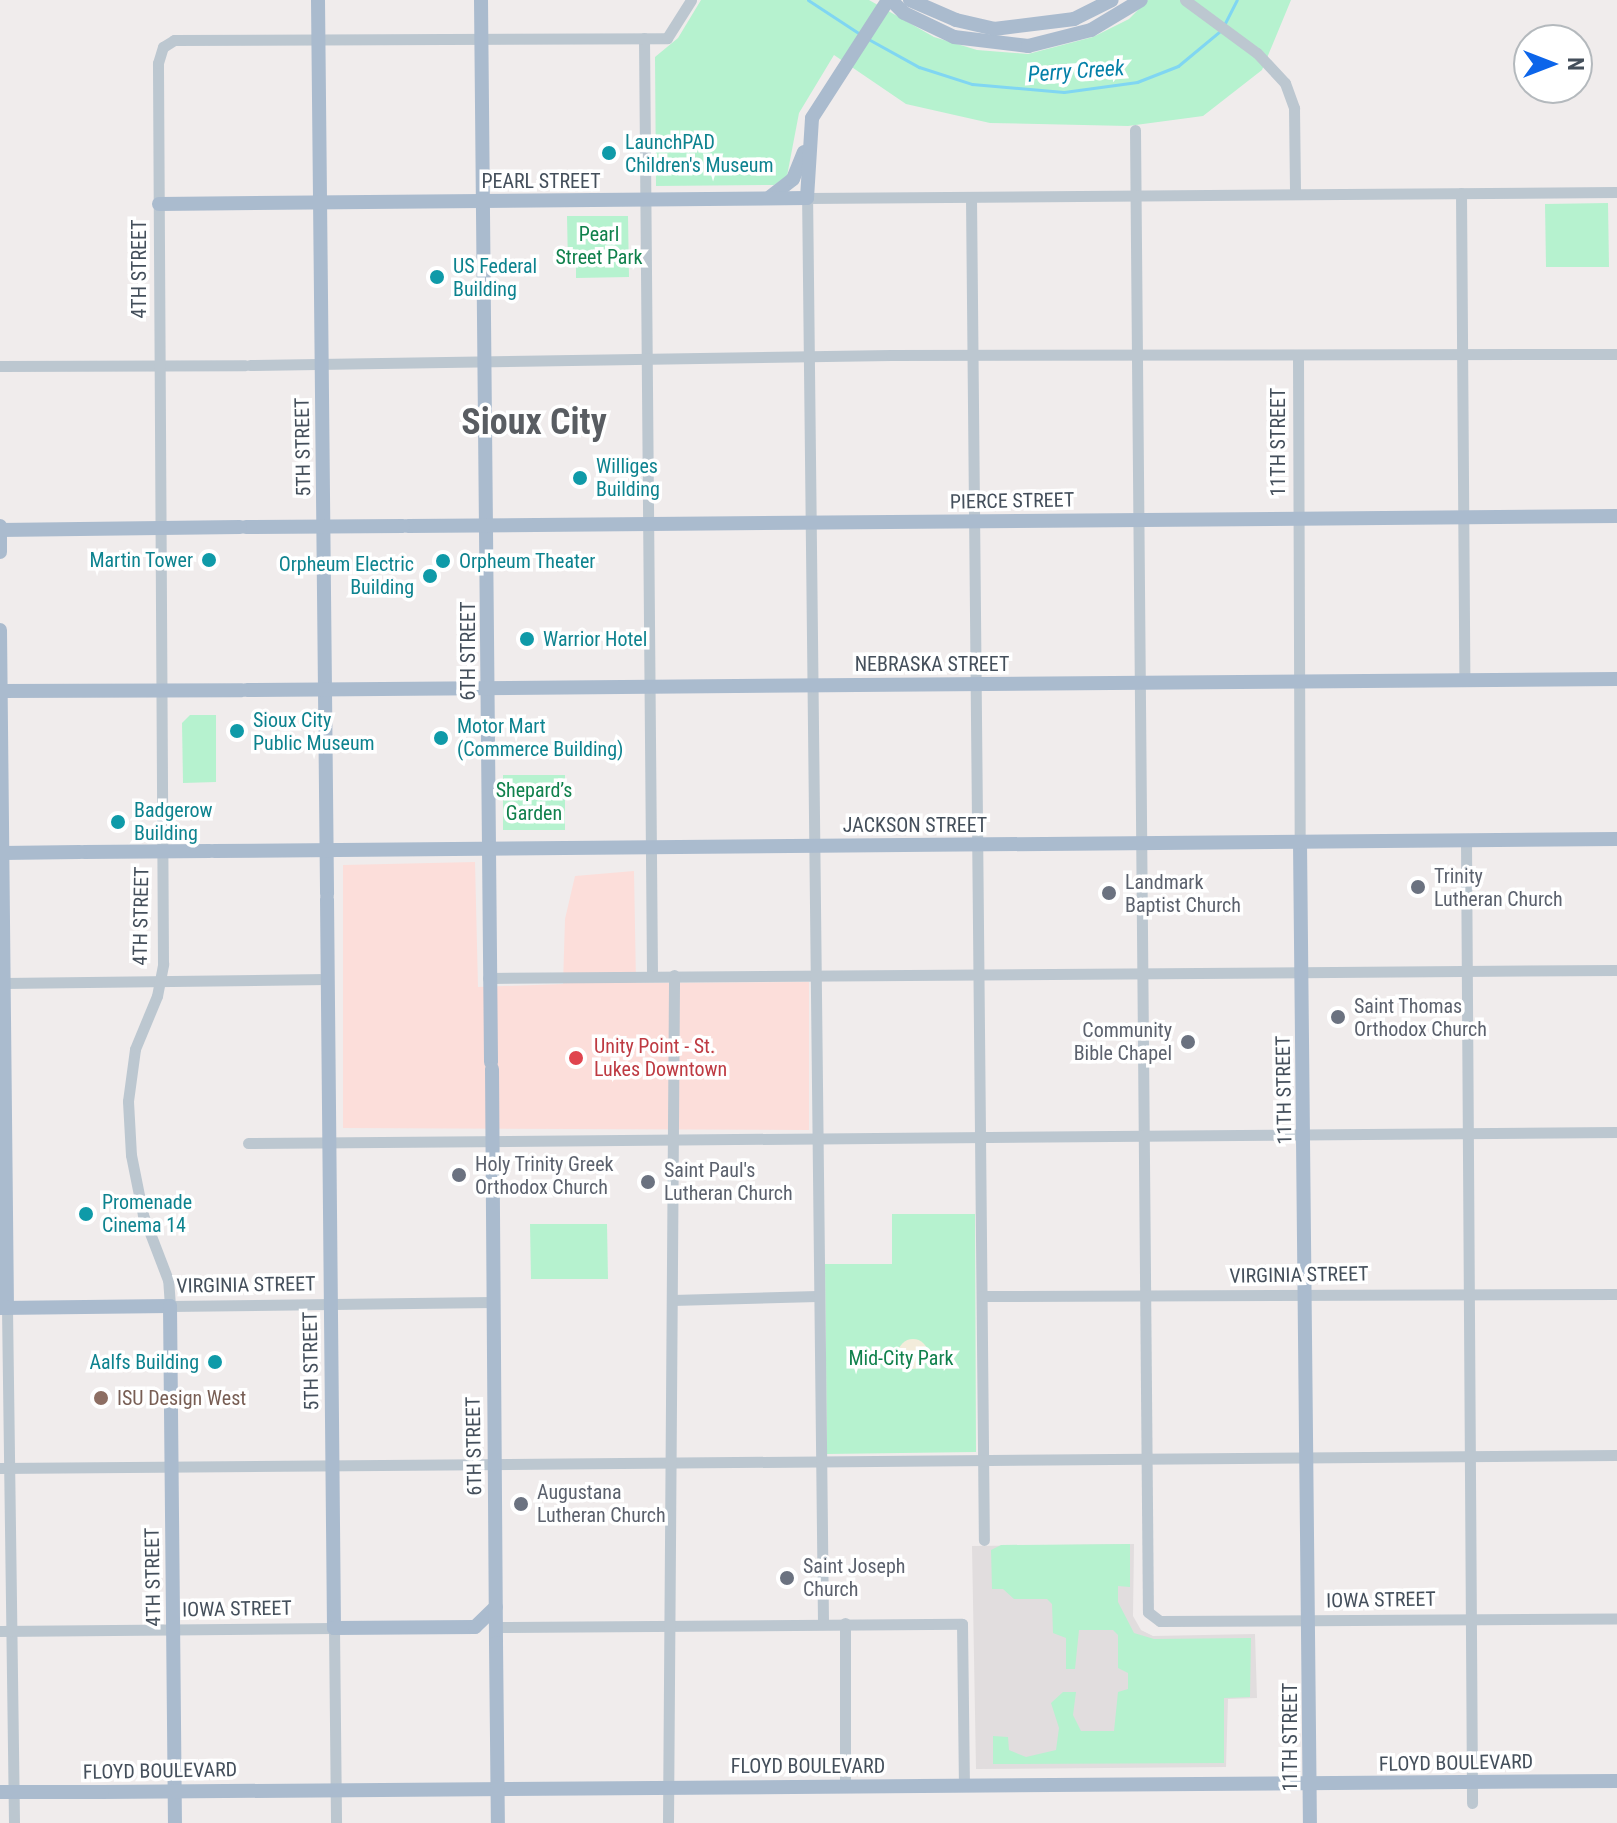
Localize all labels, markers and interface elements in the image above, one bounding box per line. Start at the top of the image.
north arrow [1513,24,1593,104]
water label: Perry Creek [1027,54,1125,88]
text: N [1563,57,1588,71]
place label: LaunchPAD Children's Museum [625,130,773,177]
marker: LaunchPAD Children's Museum [600,144,618,162]
street label: PEARL STREET [481,169,601,193]
street label: 4TH STREET [127,219,151,319]
park label: Pearl Street Park [555,222,643,269]
place label: US Federal Building [453,254,537,301]
marker: US Federal Building [428,268,446,286]
street label: 11TH STREET [1266,387,1290,497]
street label: 5TH STREET [290,397,316,497]
district label: Sioux City [461,401,607,445]
place label: Williges Building [596,454,660,501]
marker: Williges Building [571,469,589,487]
street label: PIERCE STREET [950,488,1074,514]
place label: Martin Tower [89,548,193,572]
place label: Orpheum Theater [459,549,596,573]
marker: Martin Tower [200,551,218,569]
place label: Orpheum Electric Building [279,552,414,599]
marker: Orpheum Theater [434,552,452,570]
marker: Orpheum Electric Building [421,567,439,585]
street label: 6TH STREET [456,601,480,701]
place label: Warrior Hotel [543,627,647,651]
marker: Warrior Hotel [518,630,536,648]
street label: NEBRASKA STREET [855,652,1009,676]
place label: Sioux City Public Museum [253,708,375,755]
place label: Motor Mart (Commerce Building) [457,714,623,761]
marker: Sioux City Public Museum [228,722,246,740]
marker: Motor Mart (Commerce Building) [432,729,450,747]
park label: Shepard’s Garden [496,779,572,826]
place label: Badgerow Building [134,798,213,845]
marker: Badgerow Building [109,813,127,831]
street label: JACKSON STREET [843,813,987,837]
place label: Trinity Lutheran Church [1434,864,1563,911]
street label: 4TH STREET [128,866,154,966]
place label: Landmark Baptist Church [1125,870,1241,917]
marker: Trinity Lutheran Church [1409,878,1427,896]
marker: Landmark Baptist Church [1100,884,1118,902]
place label: Saint Thomas Orthodox Church [1354,994,1487,1041]
marker: Saint Thomas Orthodox Church [1329,1008,1347,1026]
place label: Community Bible Chapel [1074,1018,1172,1065]
marker: Community Bible Chapel [1179,1033,1197,1051]
place label: Unity Point - St. Lukes Downtown [594,1034,727,1081]
street label: 11TH STREET [1271,1035,1297,1145]
marker: Unity Point - St. Lukes Downtown [565,1047,587,1069]
place label: Holy Trinity Greek Orthodox Church [475,1152,614,1199]
place label: Saint Paul's Lutheran Church [664,1158,793,1205]
marker: Holy Trinity Greek Orthodox Church [450,1166,468,1184]
marker: Saint Paul's Lutheran Church [639,1173,657,1191]
place label: Promenade Cinema 14 [102,1190,192,1237]
marker: Promenade Cinema 14 [77,1205,95,1223]
street label: VIRGINIA STREET [1229,1262,1369,1288]
street label: VIRGINIA STREET [176,1272,316,1298]
street label: 5TH STREET [298,1311,324,1411]
park label: Mid-City Park [848,1346,954,1370]
place label: Aalfs Building [89,1350,199,1374]
marker: Aalfs Building [206,1353,224,1371]
place label: ISU Design West [117,1386,246,1410]
marker: ISU Design West [92,1389,110,1407]
street label: 6TH STREET [461,1396,487,1496]
place label: Augustana Lutheran Church [537,1480,666,1527]
marker: Augustana Lutheran Church [512,1495,530,1513]
street label: 4TH STREET [140,1527,166,1627]
place label: Saint Joseph Church [803,1554,905,1601]
marker: Saint Joseph Church [778,1569,796,1587]
street label: IOWA STREET [1326,1587,1436,1613]
street label: IOWA STREET [182,1596,292,1622]
street label: 11TH STREET [1278,1682,1302,1792]
street label: FLOYD BOULEVARD [1379,1750,1533,1776]
street label: FLOYD BOULEVARD [731,1754,885,1778]
street label: FLOYD BOULEVARD [83,1758,237,1784]

